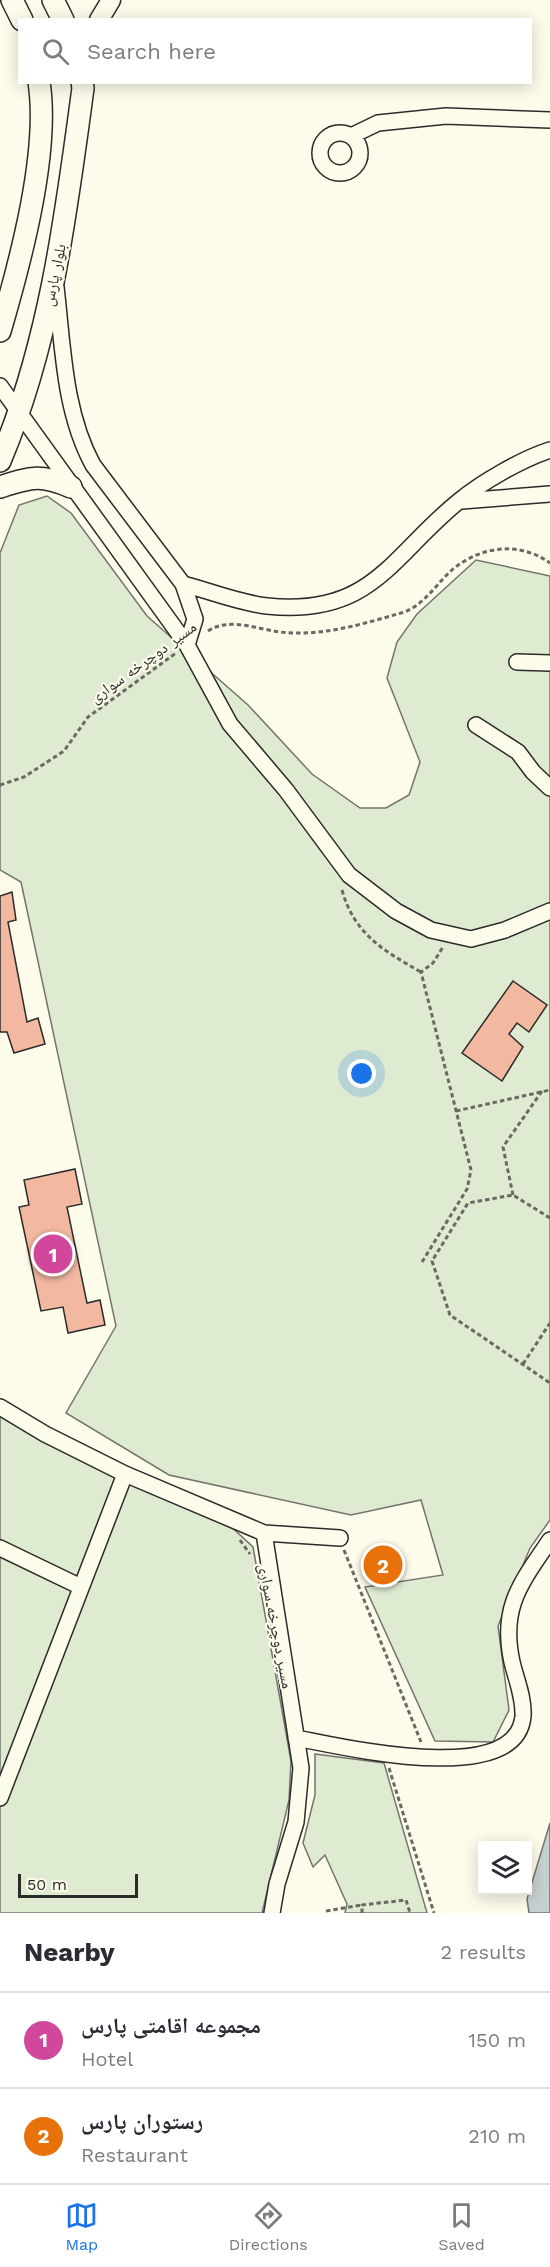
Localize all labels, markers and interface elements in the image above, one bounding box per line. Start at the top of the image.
search box [18,18,532,84]
icon: search [39,35,72,68]
text: Search here [87,39,216,64]
street label: بلوار پارس [38,242,71,308]
street label: مسیر دوچرخه سواری [86,617,201,708]
your location [347,1059,376,1088]
pin: 1 [34,1232,72,1276]
pin: 2 [364,1542,403,1588]
street label: مسیر دوچرخه سواری [254,1562,297,1690]
map controls [478,1841,532,1895]
button: layers [478,1841,532,1895]
scale bar [18,1871,138,1898]
text: 50 m [27,1875,67,1894]
text: Nearby [24,1937,115,1967]
text: 2 results [441,1940,526,1964]
text: مجموعه اقامتی پارس [81,2013,261,2038]
text: 1 [39,2028,48,2052]
text: 150 m [468,2028,526,2052]
text: Hotel [81,2047,133,2071]
text: رستوران پارس [81,2109,203,2134]
text: 2 [38,2124,49,2148]
text: 210 m [468,2124,526,2148]
text: Restaurant [81,2143,188,2167]
tab: Map [65,2199,98,2254]
tab: Directions [229,2199,308,2254]
tab: Saved [438,2199,485,2254]

